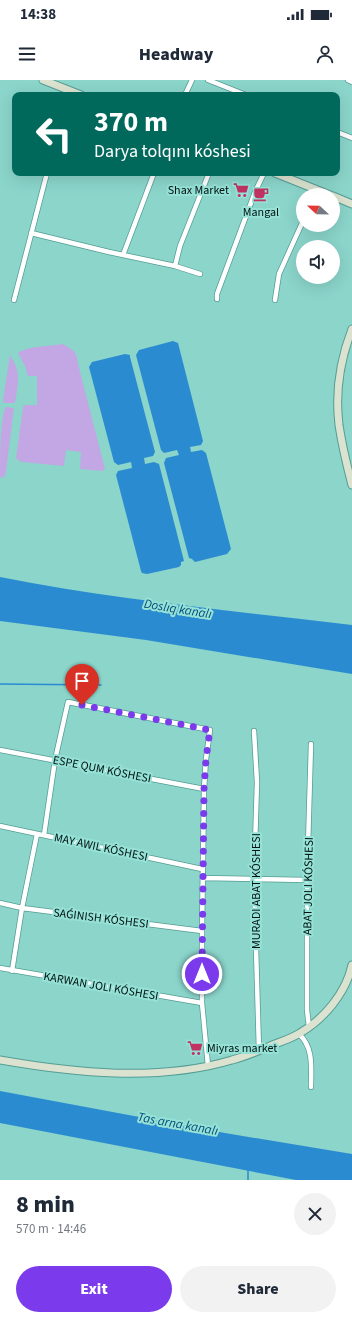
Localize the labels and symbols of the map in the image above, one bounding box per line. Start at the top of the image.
supermarket icon: Shax Market [232,181,250,199]
place label: Shax Market [168,182,229,199]
cafe icon: Mangal [252,185,270,203]
north arrow [296,188,340,232]
place label: Mangal [243,204,279,221]
water label: Doslıq kanalı [143,595,213,623]
pin [65,664,99,705]
street label: ESPE QUM KÓSHESI [51,752,153,787]
street label: MAY AWIL KÓSHESI [53,829,149,866]
street label: MURADI ABAT KÓSHESI [248,833,265,949]
street label: ABAT JOLI KÓSHESI [299,837,318,935]
street label: SAǴINISH KÓSHESI [52,904,149,933]
position arrow [181,953,223,995]
street label: KARWAN JOLI KÓSHESI [42,968,160,1005]
supermarket icon: Miyras market [186,1039,204,1057]
place label: Miyras market [207,1040,277,1057]
water label: Tas arna kanalı [136,1108,219,1140]

